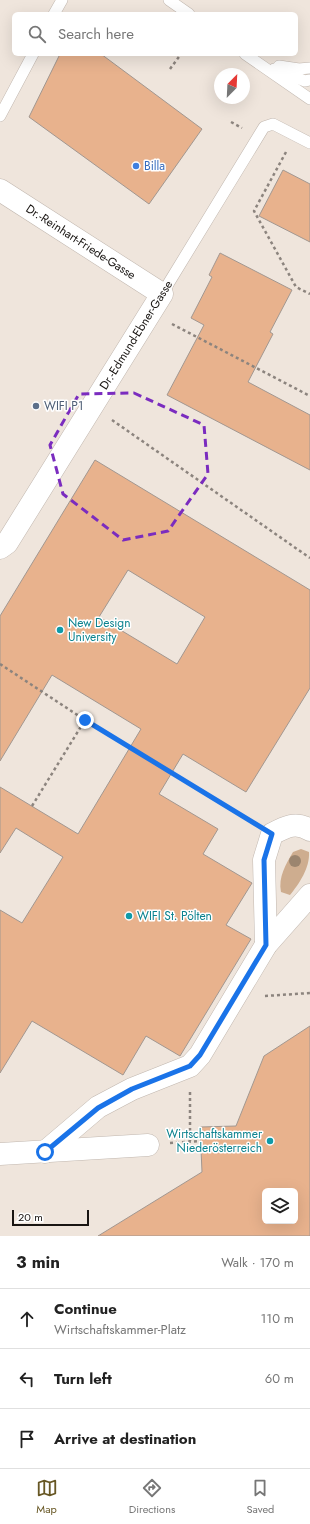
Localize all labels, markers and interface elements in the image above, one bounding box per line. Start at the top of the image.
search box [12,12,298,56]
icon: search [26,23,48,45]
text: Search here [58,23,134,45]
north arrow [214,68,250,104]
place label: Billa [144,157,165,175]
marker: Billa [131,161,141,171]
street label: Dr.-Reinhart-Friede-Gasse [22,200,139,284]
street label: Dr.-Edmund-Ebner-Gasse [95,277,177,393]
place label: WIFI P1 [44,397,83,415]
marker: WIFI P1 [31,401,41,411]
place label: New Design University [68,614,131,646]
marker: New Design University [55,625,65,635]
route end [76,711,94,729]
place label: WIFI St. Pölten [137,907,212,925]
marker: WIFI St. Pölten [124,911,134,921]
place label: Wirtschaftskammer Niederösterreich [166,1125,263,1157]
marker: Wirtschaftskammer Niederösterreich [265,1136,275,1146]
route start [36,1143,54,1161]
map controls [262,1188,298,1224]
button: layers [262,1188,298,1224]
scale bar [12,1208,89,1227]
text: 20 m [18,1209,43,1225]
text: 3 min [16,1250,60,1274]
text: Walk · 170 m [221,1253,294,1272]
text: Continue [54,1298,117,1320]
icon: ahead [16,1308,38,1330]
text: 110 m [260,1309,294,1328]
text: Wirtschaftskammer-Platz [54,1320,186,1339]
icon: left [16,1368,38,1390]
text: Turn left [54,1368,112,1390]
text: 60 m [265,1369,294,1388]
icon: arrive [16,1428,38,1450]
text: Arrive at destination [54,1428,196,1450]
tab: Map [36,1477,58,1517]
tab: Directions [129,1477,175,1517]
tab: Saved [247,1477,274,1517]

